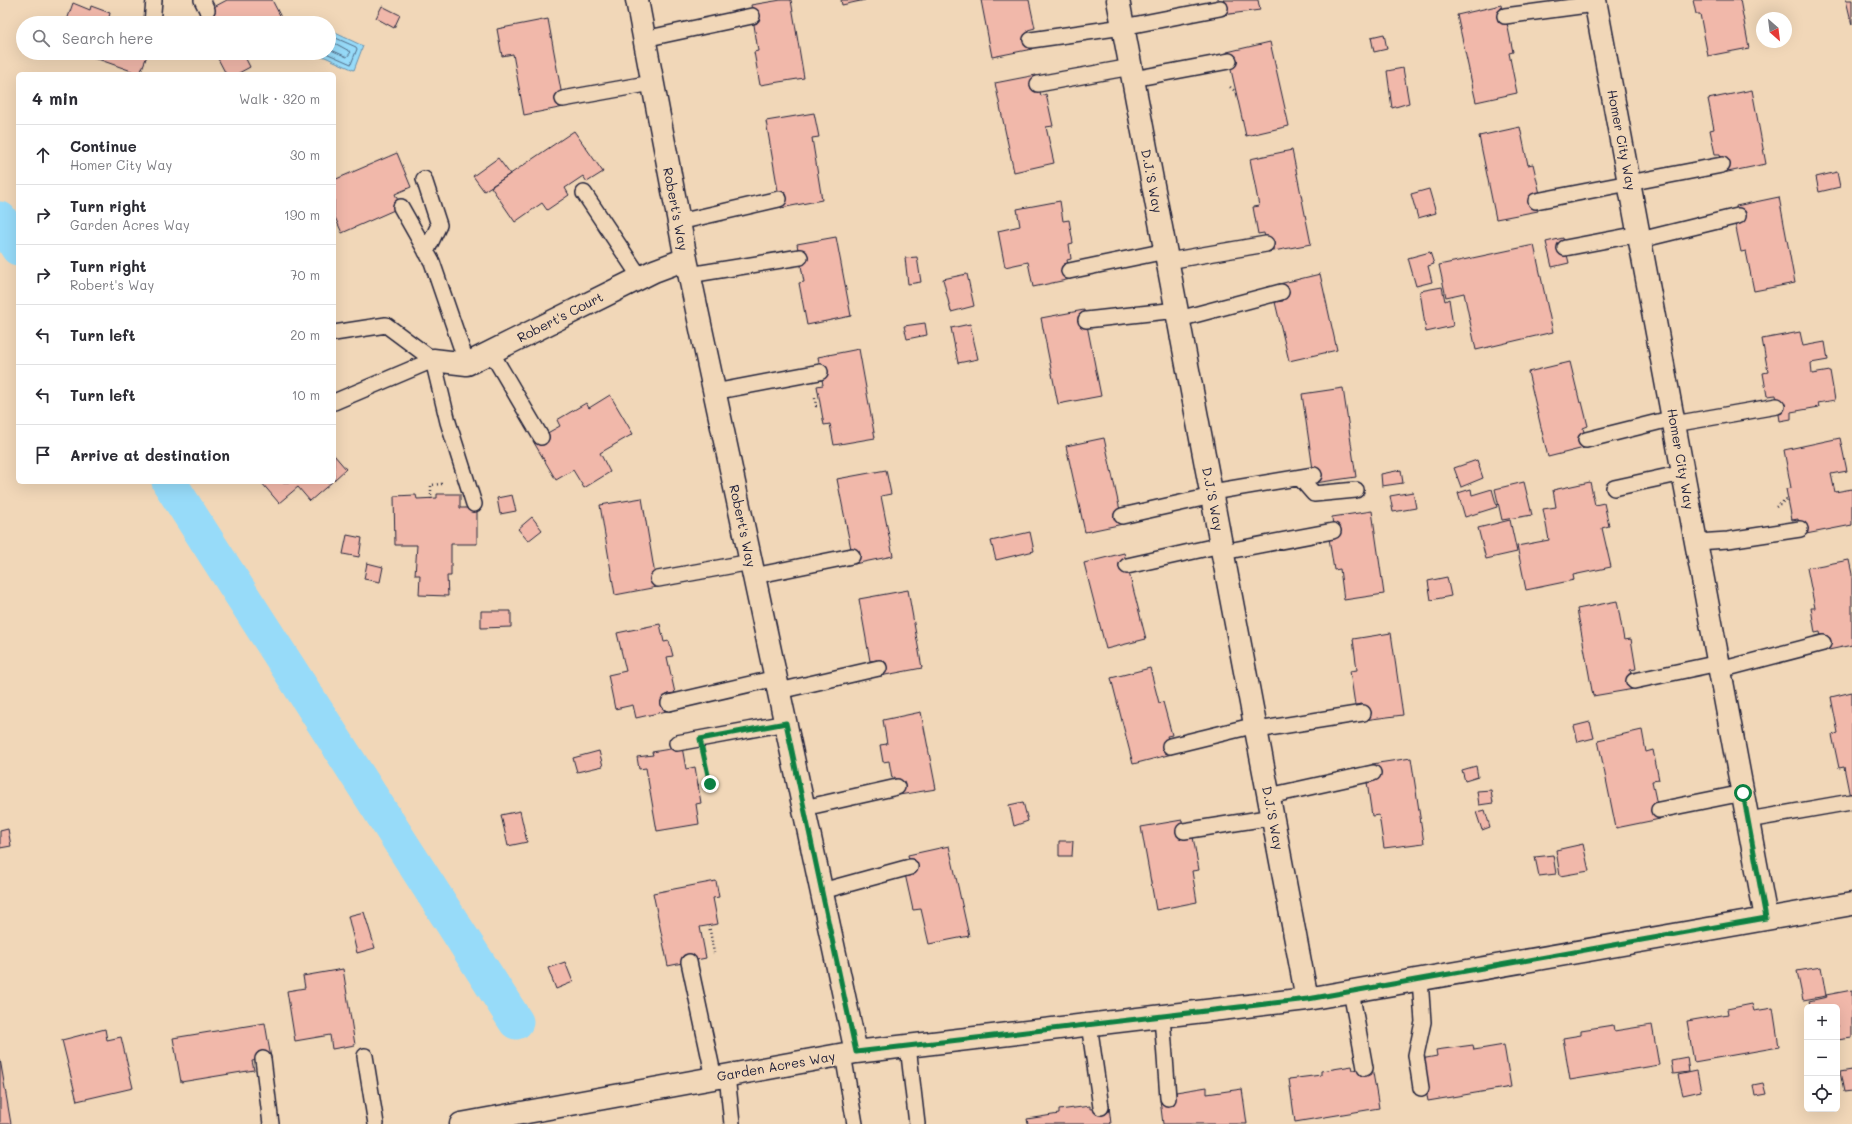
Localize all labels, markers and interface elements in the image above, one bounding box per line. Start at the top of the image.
north arrow [1756,12,1792,48]
search box [16,16,336,60]
icon: search [30,27,52,49]
text: Search here [62,28,153,48]
text: 4 min [32,87,78,109]
street label: Homer City Way [1604,88,1641,192]
text: Walk · 320 m [239,90,320,107]
text: Continue [70,136,137,156]
icon: ahead [32,144,54,166]
text: 30 m [290,146,320,163]
street label: D.J.'S Way [1138,148,1167,214]
text: Homer City Way [70,156,172,173]
street label: Robert's Way [660,166,693,252]
text: Turn right [70,196,147,216]
icon: right [32,204,54,226]
text: 190 m [284,206,320,223]
text: Garden Acres Way [70,216,190,233]
text: Turn right [70,256,147,276]
icon: right [32,264,54,286]
text: 70 m [290,266,320,283]
text: Robert's Way [70,276,154,293]
street label: Robert's Court [514,287,606,346]
icon: left [32,324,54,346]
text: Turn left [70,325,135,345]
text: 20 m [290,326,320,343]
icon: left [32,384,54,406]
text: Turn left [70,385,135,405]
text: 10 m [292,386,320,403]
street label: Homer City Way [1664,407,1699,511]
icon: arrive [32,444,54,466]
text: Arrive at destination [70,445,230,465]
street label: D.J.'S Way [1199,466,1228,532]
street label: Robert's Way [726,483,761,569]
route end [701,775,719,793]
route start [1734,784,1752,802]
street label: D.J.'S Way [1259,785,1288,851]
map controls [1804,1004,1840,1112]
button: + [1804,1004,1840,1040]
button: − [1804,1040,1840,1076]
street label: Garden Acres Way [715,1047,837,1084]
button: locate [1804,1076,1840,1112]

